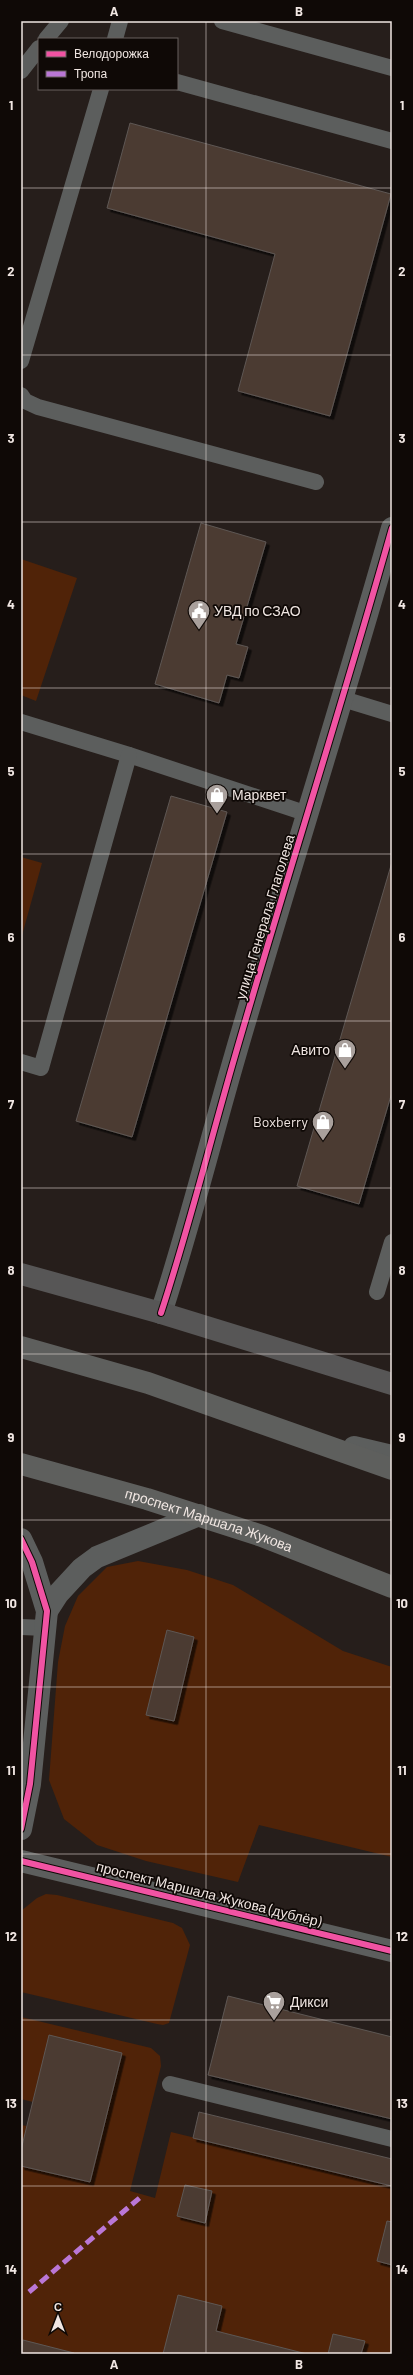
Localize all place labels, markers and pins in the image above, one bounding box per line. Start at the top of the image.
public building icon: УВД по СЗАО [186,598,212,631]
place label: УВД по СЗАО [214,602,301,619]
shop icon: Марквет [204,782,230,815]
place label: Марквет [232,786,287,803]
shop icon: Авито [332,1037,358,1070]
place label: Авито [291,1041,330,1058]
shop icon: Boxberry [310,1109,336,1142]
place label: Boxberry [253,1113,309,1130]
supermarket icon: Дикси [261,1989,287,2022]
place label: Дикси [290,1993,328,2010]

